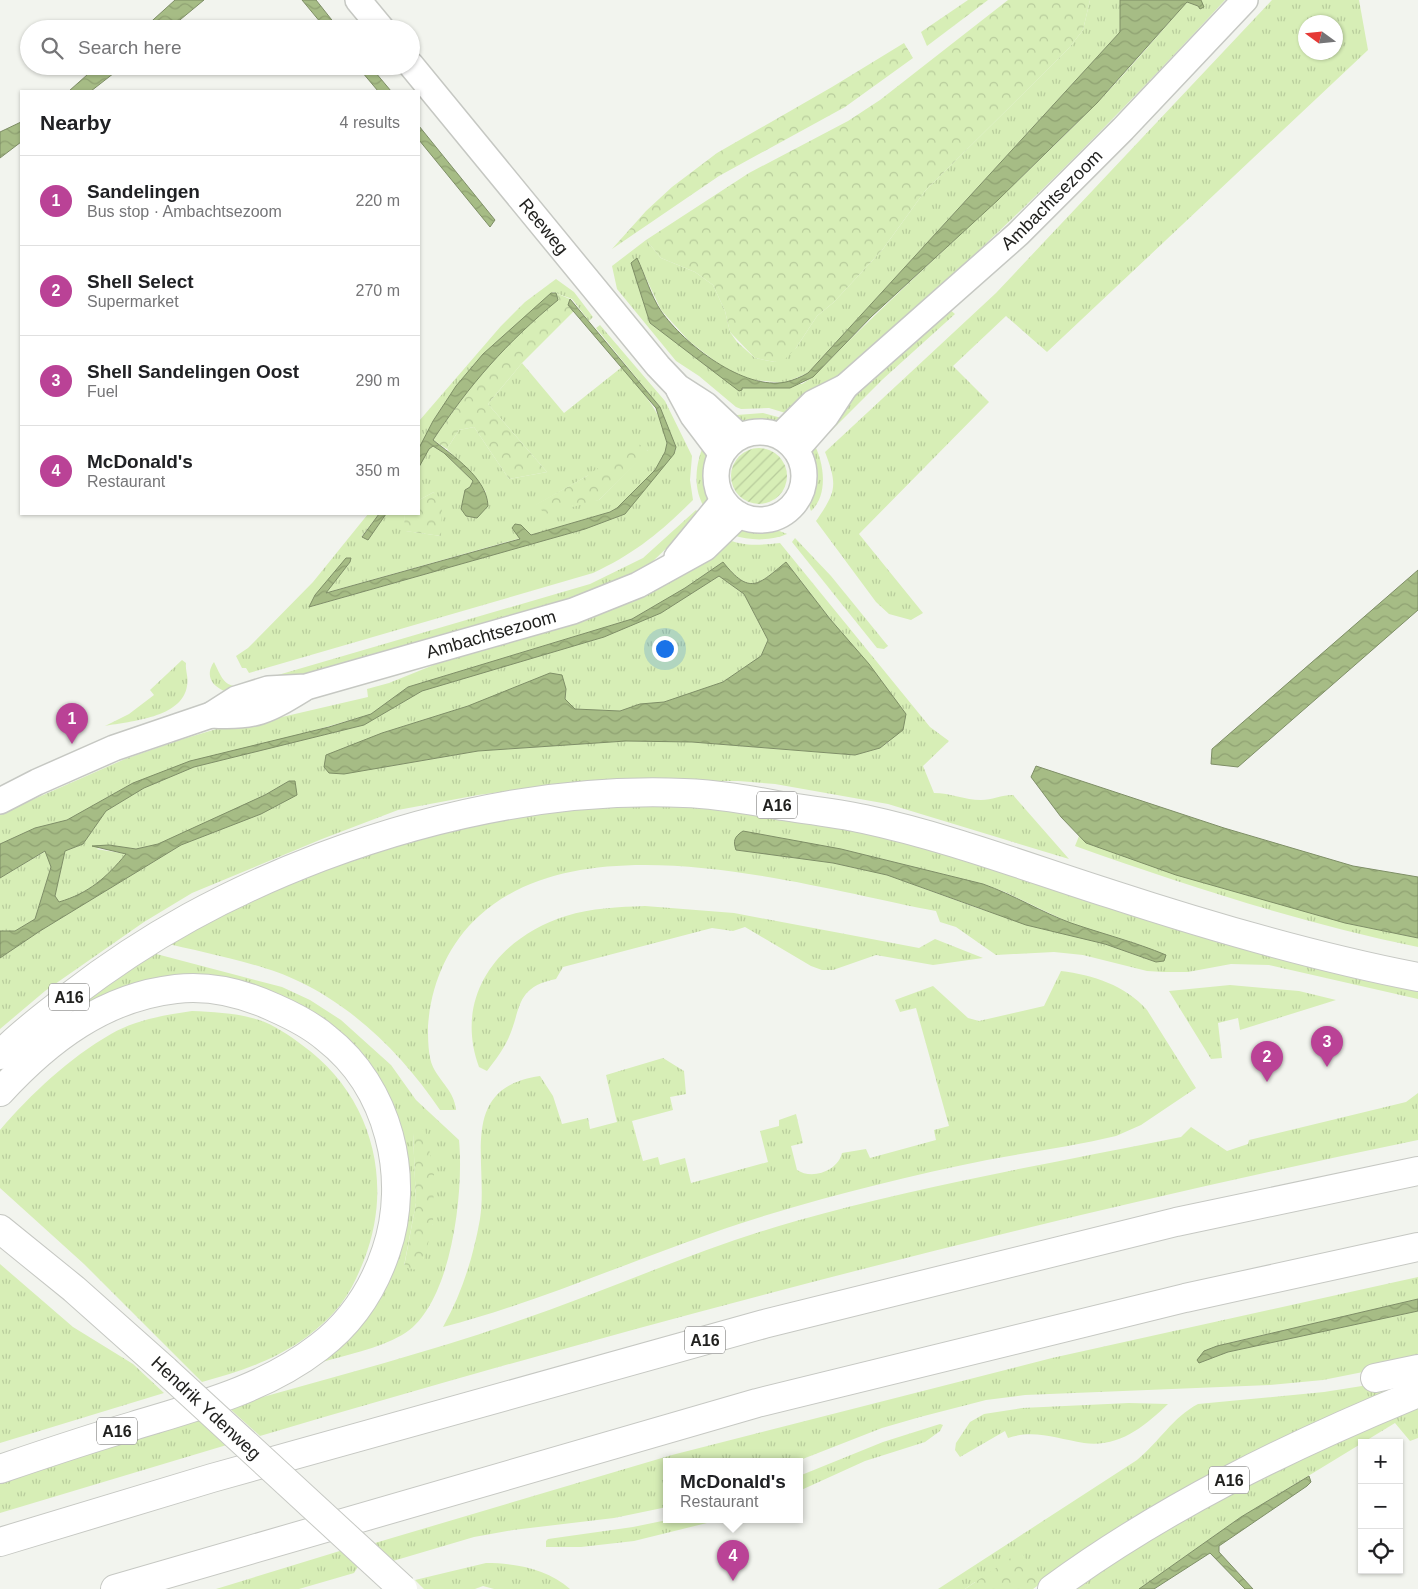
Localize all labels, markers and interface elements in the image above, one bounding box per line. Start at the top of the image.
north arrow [1298,15,1343,60]
search box [20,20,420,75]
icon: search [38,34,66,62]
text: Search here [78,37,182,58]
text: Nearby [40,111,111,134]
text: 4 results [340,114,400,131]
street label: Ambachtsezoom [997,146,1106,254]
text: Sandelingen [87,181,200,202]
text: 1 [52,192,60,209]
text: 220 m [356,192,400,209]
street label: Reeweg [515,195,572,258]
text: Bus stop · Ambachtsezoom [87,203,282,220]
text: Shell Select [87,271,194,292]
text: 2 [52,282,60,299]
text: 270 m [356,282,400,299]
text: Supermarket [87,293,179,310]
text: Shell Sandelingen Oost [87,361,299,382]
text: 3 [52,372,60,389]
text: 290 m [356,372,400,389]
text: Fuel [87,383,118,400]
text: McDonald's [87,451,193,472]
text: 4 [52,462,60,479]
text: 350 m [356,462,400,479]
text: Restaurant [87,473,165,490]
street label: Ambachtsezoom [424,606,558,662]
your location [652,636,678,662]
pin: 1 [56,703,88,744]
road number: A16 [757,792,797,818]
road number: A16 [49,984,89,1010]
pin: 3 [1311,1026,1343,1067]
pin: 2 [1251,1041,1283,1082]
road number: A16 [685,1326,725,1354]
street label: Hendrik Ydenweg [147,1352,265,1464]
road number: A16 [97,1418,137,1444]
map controls [1358,1439,1403,1574]
button: + [1358,1439,1403,1484]
popup [663,1458,803,1523]
road number: A16 [1209,1466,1249,1494]
text: McDonald's [680,1471,786,1492]
button: − [1358,1484,1403,1529]
text: Restaurant [680,1493,758,1510]
button: locate [1358,1529,1403,1574]
pin: 4 [717,1540,749,1581]

